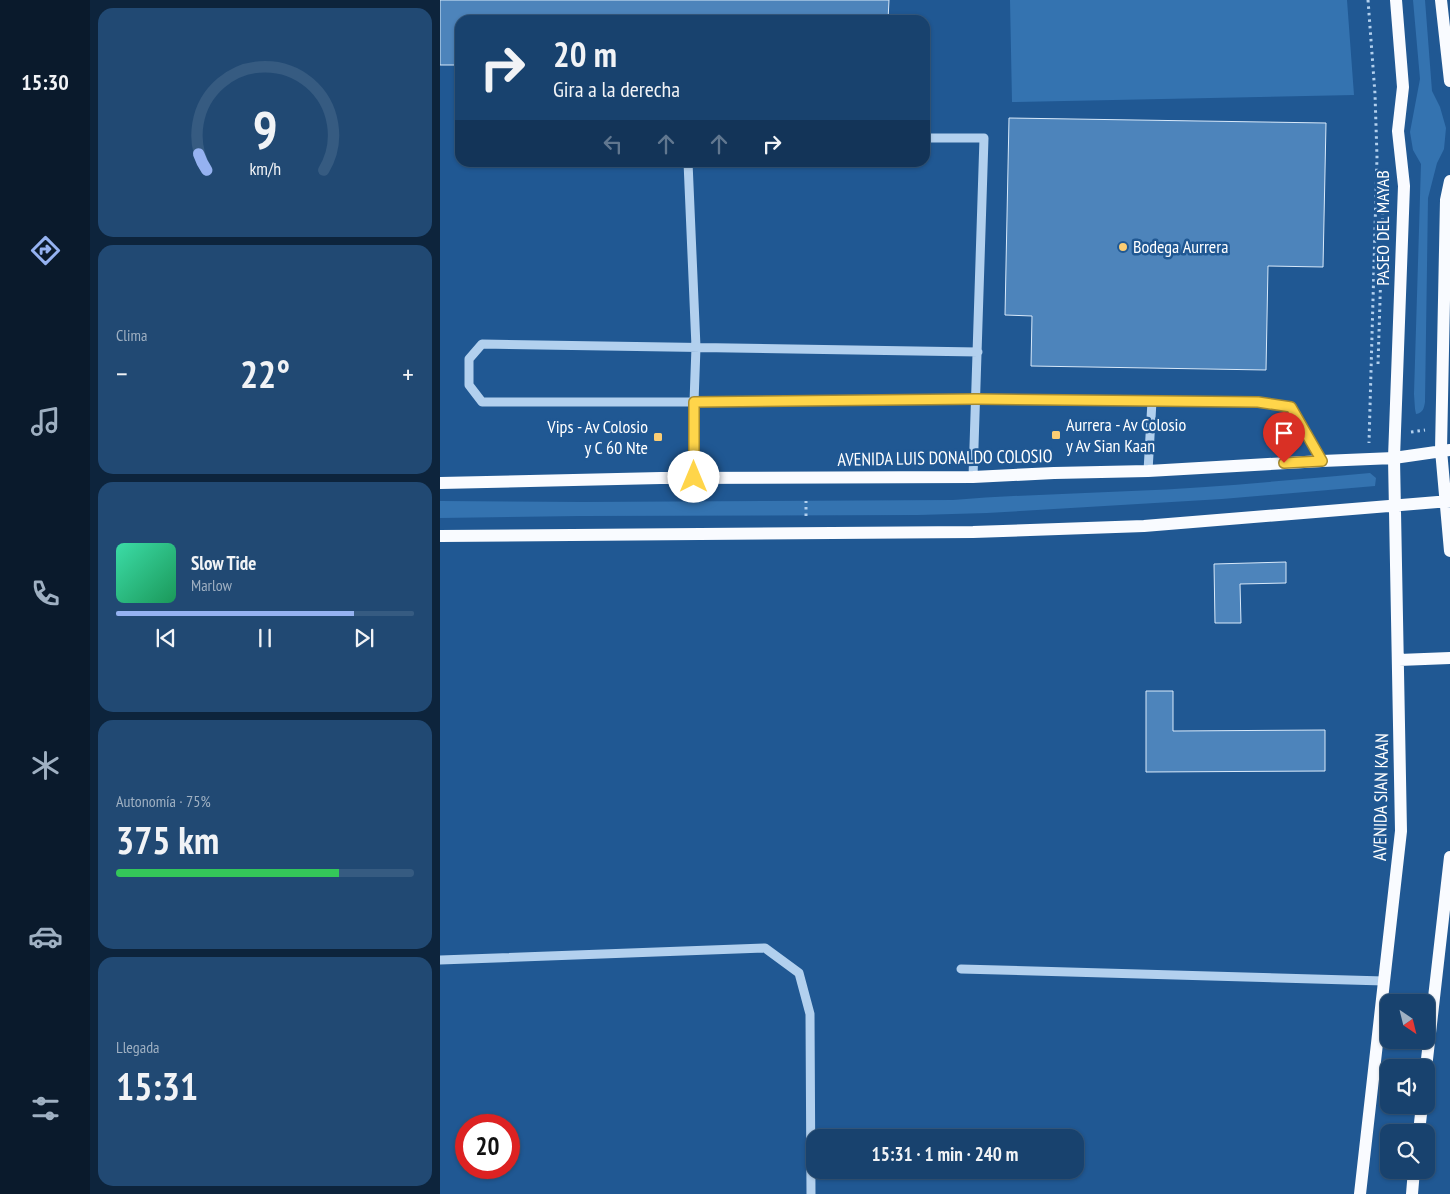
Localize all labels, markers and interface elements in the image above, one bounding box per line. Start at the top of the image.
text: 20 m [553,31,617,77]
icon: right [470,35,535,100]
text: 15:30 [21,68,69,96]
text: Gira a la derecha [553,75,680,103]
text: 9 [253,96,277,163]
icon: left [599,130,627,158]
icon: ahead [652,130,680,158]
icon: ahead [705,130,733,158]
icon: right [758,130,786,158]
text: km/h [249,157,281,180]
street label: PASEO DEL MAYAB [1371,170,1394,286]
icon: directions [28,233,63,268]
place label: Bodega Aurrera [1133,235,1228,258]
marker: Bodega Aurrera [1117,241,1129,253]
text: Clima [116,325,147,345]
text: 22° [240,349,290,398]
text: − [116,355,128,392]
text: + [402,355,414,392]
icon: music [28,404,63,439]
pin [1263,412,1305,463]
place label: Aurrera - Av Colosio y Av Sian Kaan [1066,413,1186,457]
place label: Vips - Av Colosio y C 60 Nte [546,415,648,459]
icon: arrive [1270,419,1298,447]
marker: Aurrera - Av Colosio y Av Sian Kaan [1050,429,1062,441]
marker: Vips - Av Colosio y C 60 Nte [652,431,664,443]
street label: AVENIDA LUIS DONALDO COLOSIO [837,444,1053,471]
position arrow [667,450,719,502]
text: Slow Tide [191,551,256,575]
text: Marlow [191,575,232,595]
icon: phone [28,576,63,611]
icon: previous [152,624,180,652]
icon: pause [251,624,279,652]
icon: next [350,624,378,652]
street label: AVENIDA SIAN KAAN [1368,733,1393,861]
icon: climate [28,748,63,783]
text: Autonomía · 75% [116,791,211,811]
text: 375 km [116,815,219,864]
icon: car [28,919,63,954]
north arrow [1380,994,1435,1049]
map controls [1380,994,1435,1179]
text: Llegada [116,1037,160,1057]
button: sound [1380,1059,1435,1114]
text: 15:31 [116,1061,198,1110]
icon: filters [28,1091,63,1126]
speed limit sign: 20 [455,1114,520,1179]
button: search [1380,1124,1435,1179]
text: 15:31 · 1 min · 240 m [872,1142,1018,1166]

